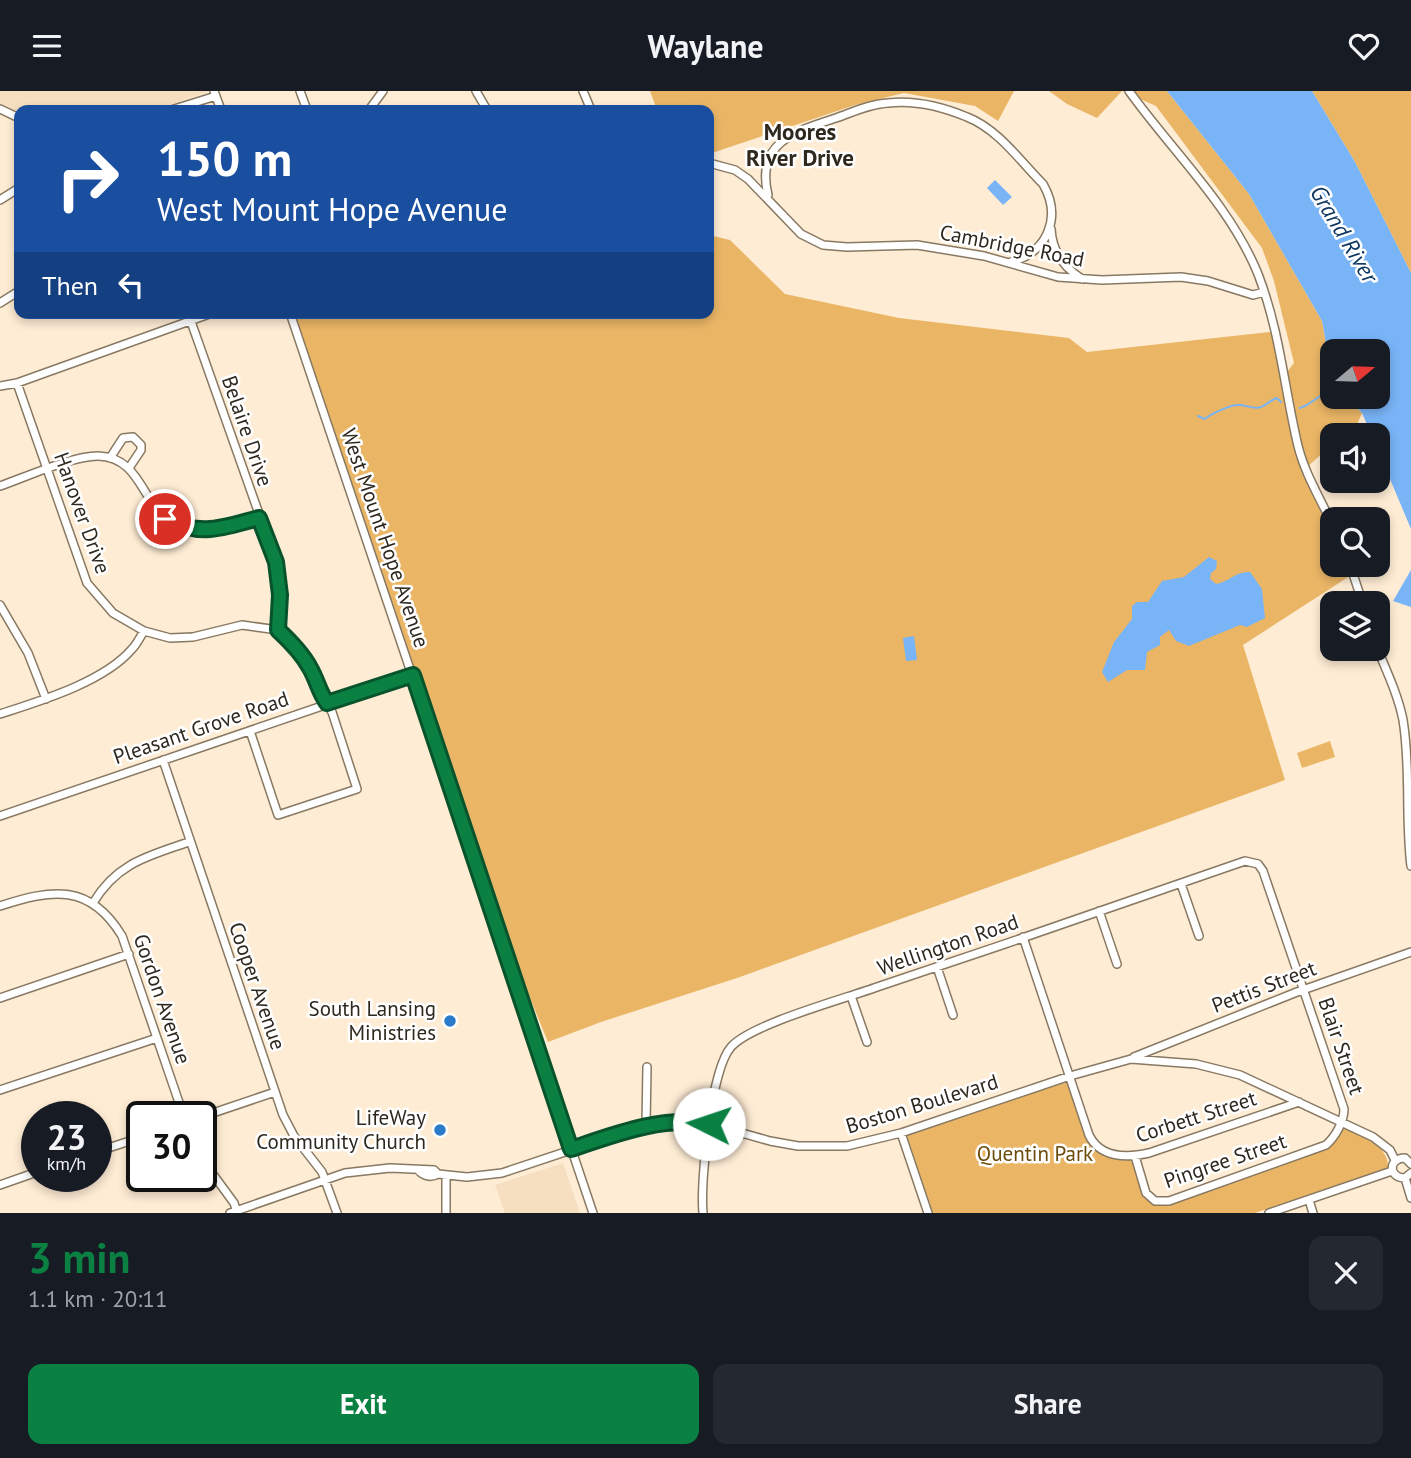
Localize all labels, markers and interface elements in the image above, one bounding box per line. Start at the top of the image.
text: Waylane [647,25,764,67]
icon: menu [28,27,66,65]
icon: heart [1345,27,1383,65]
district label: Moores River Drive [746,117,854,172]
text: 150 m [157,126,292,190]
icon: right [42,133,133,224]
water label: Grand River [1304,180,1386,289]
text: West Mount Hope Avenue [157,188,508,230]
street label: Cambridge Road [938,218,1087,273]
icon: left [112,266,150,304]
text: Then [42,269,98,302]
north arrow [1320,339,1390,409]
map controls [1320,339,1390,661]
street label: Belaire Drive [216,372,279,490]
button: sound [1320,423,1390,493]
street label: West Mount Hope Avenue [335,425,436,651]
street label: Hanover Drive [48,448,117,577]
pin [135,489,195,549]
icon: arrive [146,500,184,538]
button: search [1320,507,1390,577]
button: layers [1320,591,1390,661]
street label: Pleasant Grove Road [109,685,292,770]
street label: Wellington Road [874,908,1022,981]
street label: Cooper Avenue [223,918,292,1053]
street label: Gordon Avenue [128,930,197,1067]
street label: Pettis Street [1208,954,1320,1019]
street label: Blair Street [1312,994,1371,1098]
place label: South Lansing Ministries [308,995,436,1046]
marker: South Lansing Ministries [442,1013,458,1029]
street label: Boston Boulevard [842,1068,1001,1139]
street label: Corbett Street [1132,1084,1260,1149]
position arrow [672,1087,746,1161]
speed limit sign: 30 [126,1101,217,1192]
place label: LifeWay Community Church [256,1104,426,1155]
text: 23 [47,1114,86,1160]
marker: LifeWay Community Church [432,1122,448,1138]
street label: Pingree Street [1160,1127,1290,1194]
park label: Quentin Park [977,1140,1093,1167]
text: km/h [47,1152,86,1175]
text: 3 min [28,1230,130,1285]
button: close [1309,1236,1383,1310]
text: 1.1 km · 20:11 [28,1284,167,1313]
button: Exit [28,1364,699,1444]
button: Share [713,1364,1383,1444]

